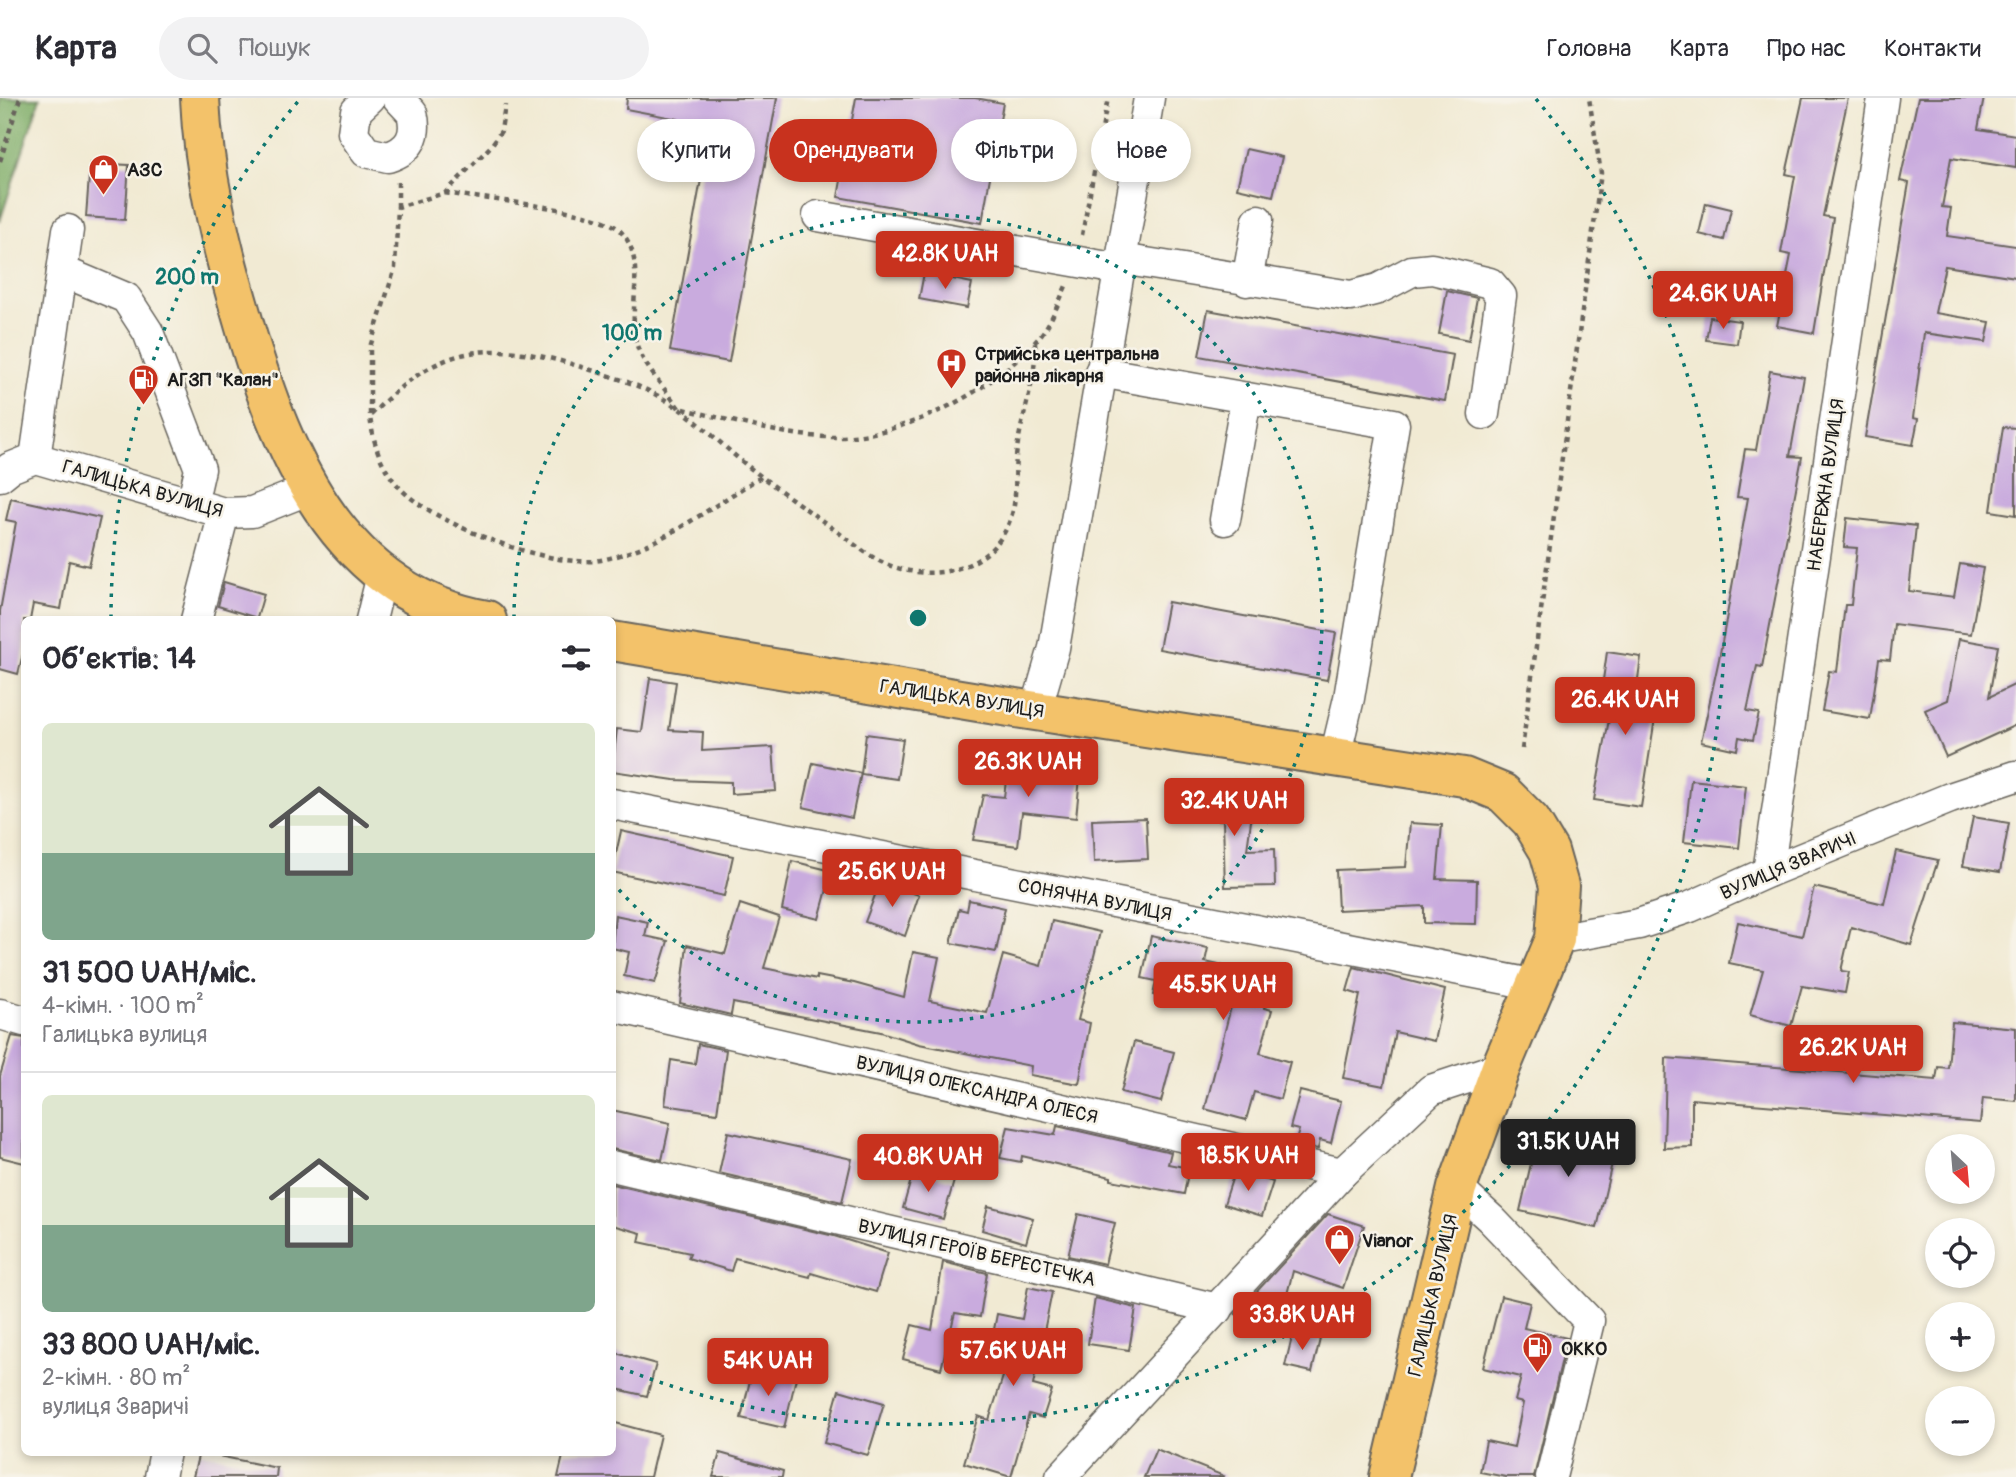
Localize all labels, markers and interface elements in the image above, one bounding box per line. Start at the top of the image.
search box [159,17,649,80]
text: Карта [35,28,117,69]
icon: search [183,29,221,67]
text: Пошук [239,32,311,64]
text: Головна [1547,34,1631,63]
text: Карта [1669,34,1729,63]
text: Про нас [1767,34,1846,63]
text: Контакти [1884,34,1981,63]
chip: Купити [637,119,755,182]
chip: Орендувати [769,119,937,182]
chip: Фільтри [951,119,1077,182]
chip: Нове [1091,119,1191,182]
shop icon: АЗС [87,152,121,196]
place label: АЗС [127,158,163,182]
pin: 42.8K UAH [865,232,1025,291]
text: 42.8K UAH [892,239,998,268]
text: 200 m [155,264,219,291]
pin: 24.6K UAH [1643,272,1803,331]
text: 24.6K UAH [1669,279,1777,308]
text: 100 m [602,320,662,347]
place label: Стрийська центральна районна лікарня [975,342,1159,388]
hospital icon: Стрийська центральна районна лікарня [935,347,969,391]
fuel station icon: АГЗП "Калан" [127,362,161,406]
place label: АГЗП "Калан" [167,368,279,392]
street label: НАБЕРЕЖНА ВУЛИЦЯ [1802,397,1850,573]
street label: ГАЛИЦЬКА ВУЛИЦЯ [60,455,226,523]
centre of rings [906,606,930,630]
icon: filters [557,639,595,677]
text: Об’єктів: 14 [42,640,196,677]
street label: ГАЛИЦЬКА ВУЛИЦЯ [878,674,1046,724]
pin: 26.4K UAH [1545,678,1705,737]
text: 26.4K UAH [1571,685,1679,714]
pin: 26.3K UAH [948,740,1108,799]
text: 26.3K UAH [974,747,1082,776]
icon: home [256,768,382,894]
pin: 32.4K UAH [1154,778,1314,838]
text: 32.4K UAH [1180,786,1288,815]
street label: ВУЛИЦЯ ЗВАРИЧІ [1717,826,1860,905]
pin: 25.6K UAH [812,850,972,909]
text: 25.6K UAH [838,857,946,886]
street label: СОНЯЧНА ВУЛИЦЯ [1016,873,1174,927]
text: 31 500 UAH/міс. [42,954,257,991]
pin: 45.5K UAH [1143,962,1303,1022]
text: 45.5K UAH [1170,970,1276,999]
text: 4-кімн. · 100 m² [42,991,204,1020]
text: Галицька вулиця [42,1020,207,1049]
pin: 26.2K UAH [1773,1026,1933,1085]
text: 26.2K UAH [1799,1033,1907,1062]
street label: ВУЛИЦЯ ОЛЕКСАНДРА ОЛЕСЯ [854,1050,1100,1129]
pin: 31.5K UAH [1488,1119,1648,1179]
text: 31.5K UAH [1517,1127,1619,1156]
pin: 40.8K UAH [848,1134,1008,1194]
pin: 18.5K UAH [1168,1134,1328,1193]
north arrow [1925,1134,1995,1204]
map controls [1925,1134,1995,1456]
icon: home [256,1140,382,1266]
text: 18.5K UAH [1197,1141,1299,1170]
text: 40.8K UAH [873,1142,983,1171]
street label: ГАЛИЦЬКА ВУЛИЦЯ [1403,1212,1463,1379]
street label: ВУЛИЦЯ ГЕРОЇВ БЕРЕСТЕЧКА [856,1214,1098,1292]
button: locate [1925,1218,1995,1288]
shop icon: Vianor [1322,1223,1356,1267]
place label: Vianor [1362,1229,1413,1253]
pin: 33.8K UAH [1222,1292,1382,1352]
text: 33.8K UAH [1249,1300,1355,1329]
button: + [1925,1302,1995,1372]
text: 33 800 UAH/міс. [42,1326,261,1363]
pin: 57.6K UAH [933,1328,1093,1388]
fuel station icon: ОККО [1521,1331,1555,1375]
text: 57.6K UAH [960,1336,1066,1365]
place label: ОККО [1561,1337,1607,1361]
pin: 54K UAH [703,1338,833,1398]
text: 54K UAH [723,1346,813,1375]
text: 2-кімн. · 80 m² [42,1363,190,1392]
button: − [1925,1386,1995,1456]
text: вулиця Зваричі [42,1392,188,1421]

